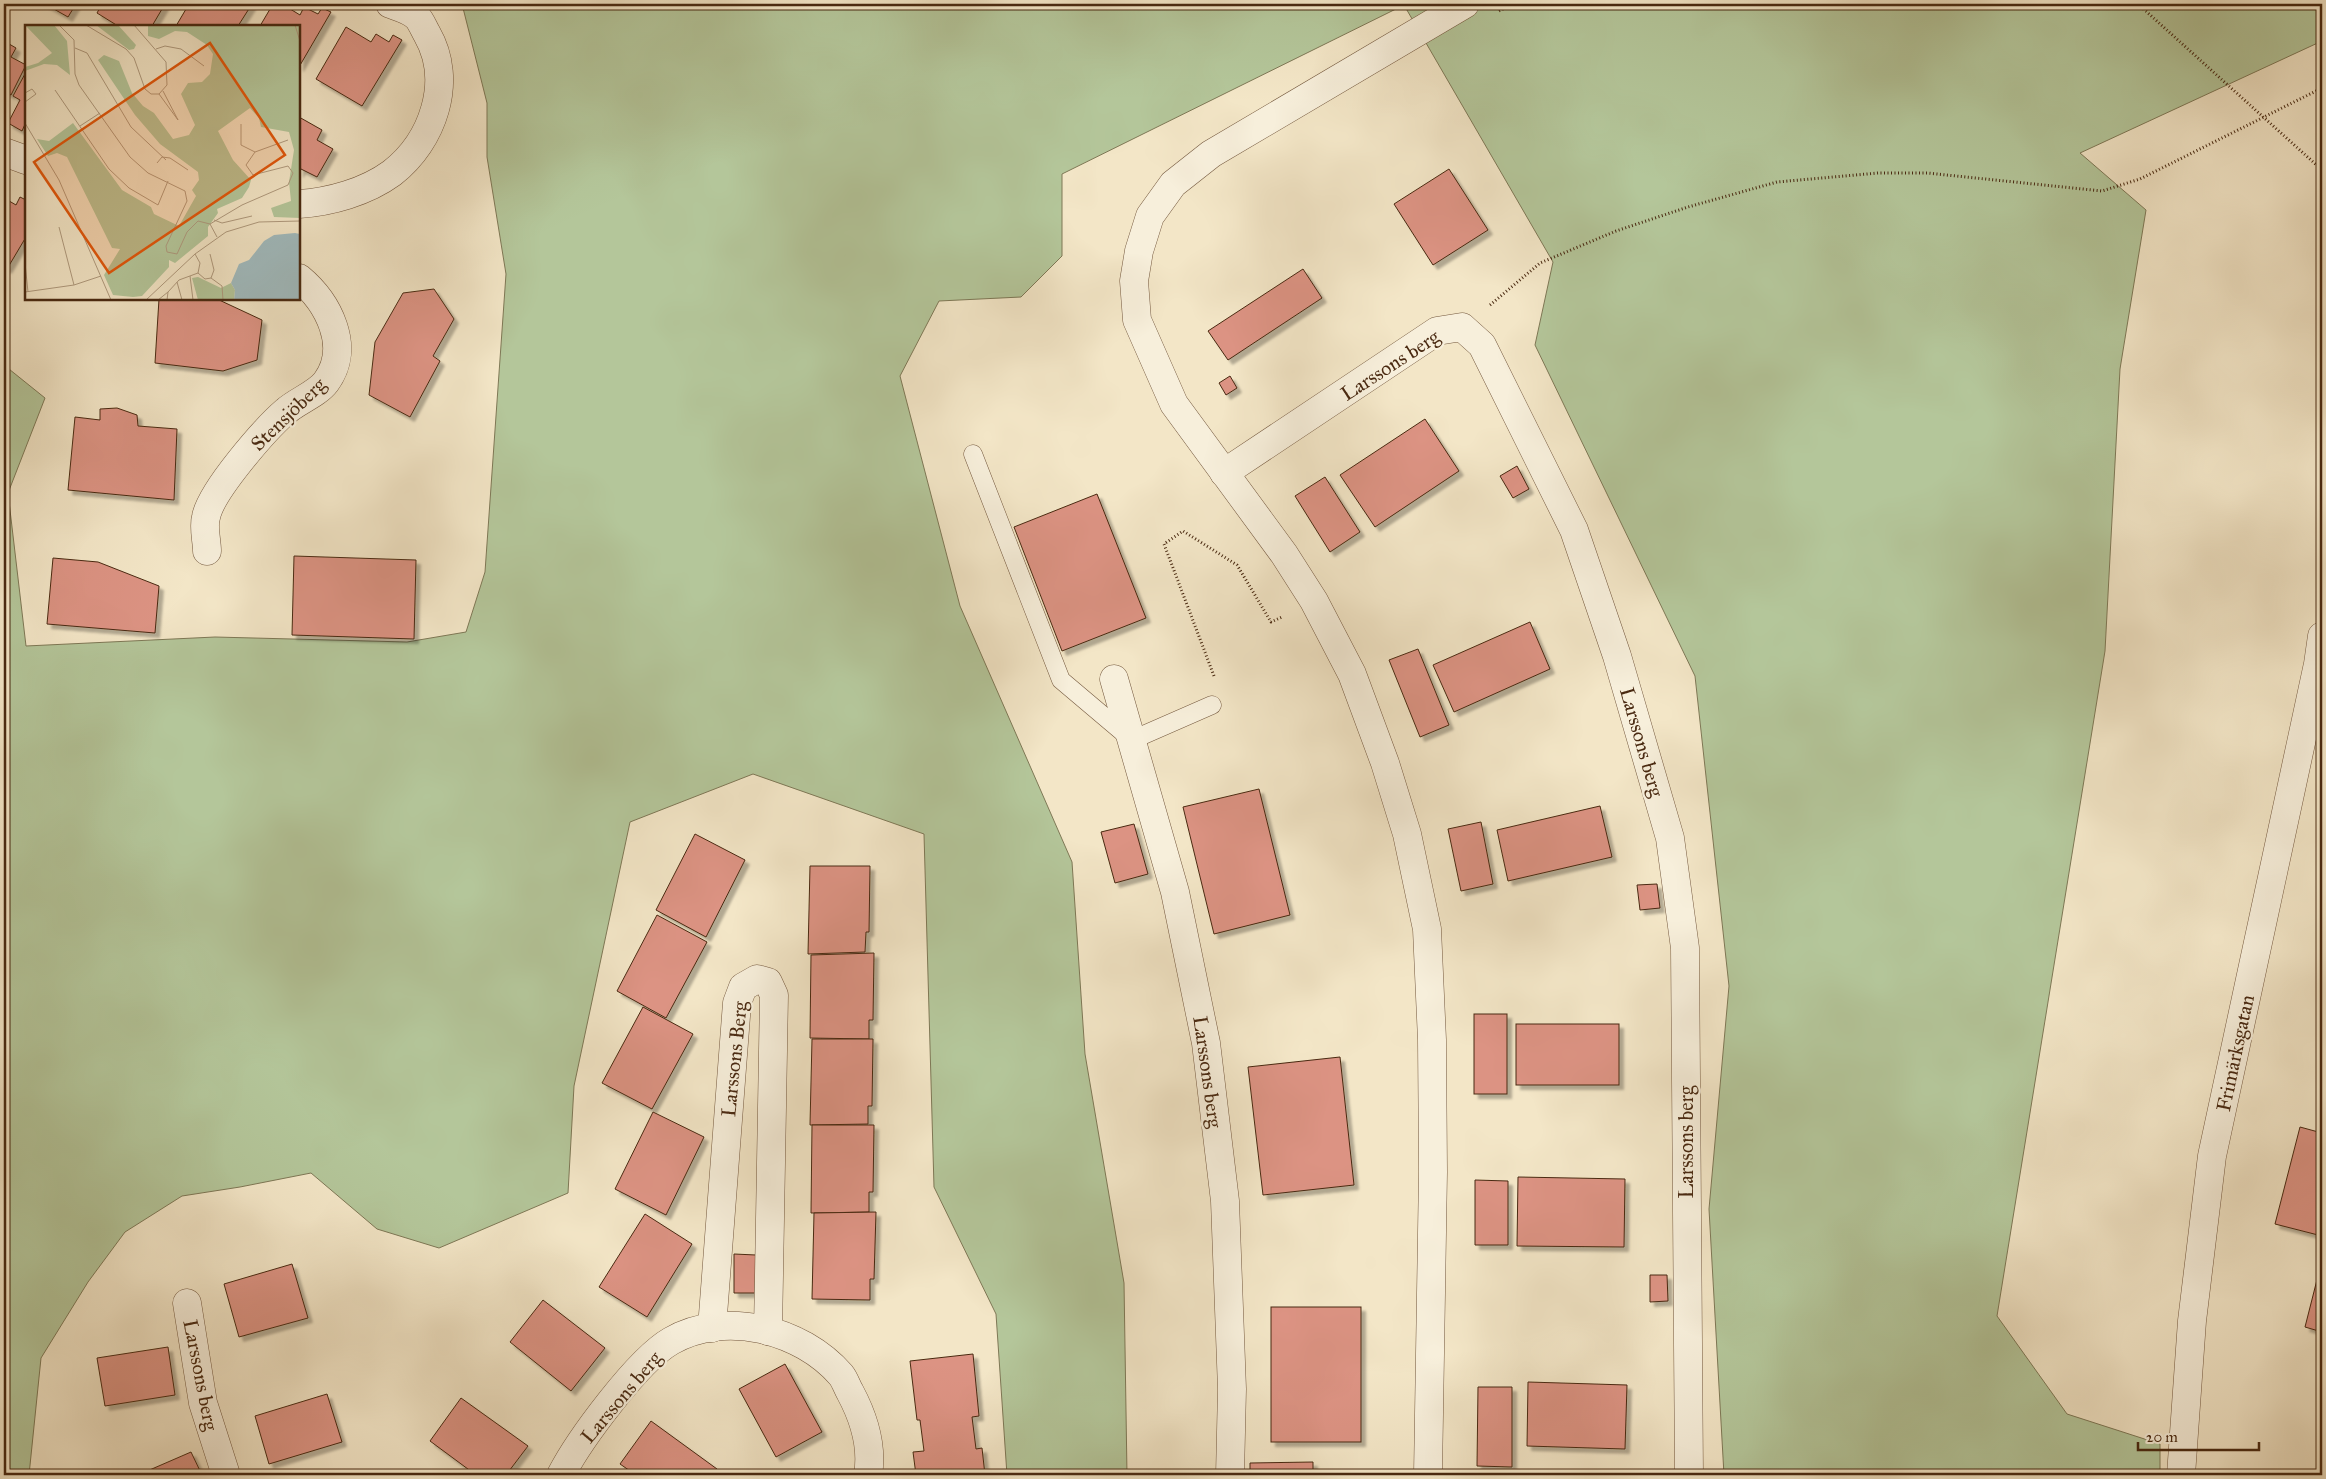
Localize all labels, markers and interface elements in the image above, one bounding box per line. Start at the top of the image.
inset map [25,25,300,300]
street label: Larssons berg [1336,324,1445,407]
street label: Stensjöberg [245,372,332,456]
street label: Larssons berg [1614,684,1669,800]
street label: Frimärksgatan [2211,992,2260,1114]
street label: Larssons Berg [716,999,753,1118]
street label: Larssons berg [1187,1014,1228,1130]
street label: Larssons berg [1674,1085,1699,1198]
street label: Larssons berg [177,1317,224,1434]
street label: Larssons berg [576,1346,668,1449]
scale bar [2138,1419,2260,1451]
text: 20 m [2146,1428,2178,1446]

